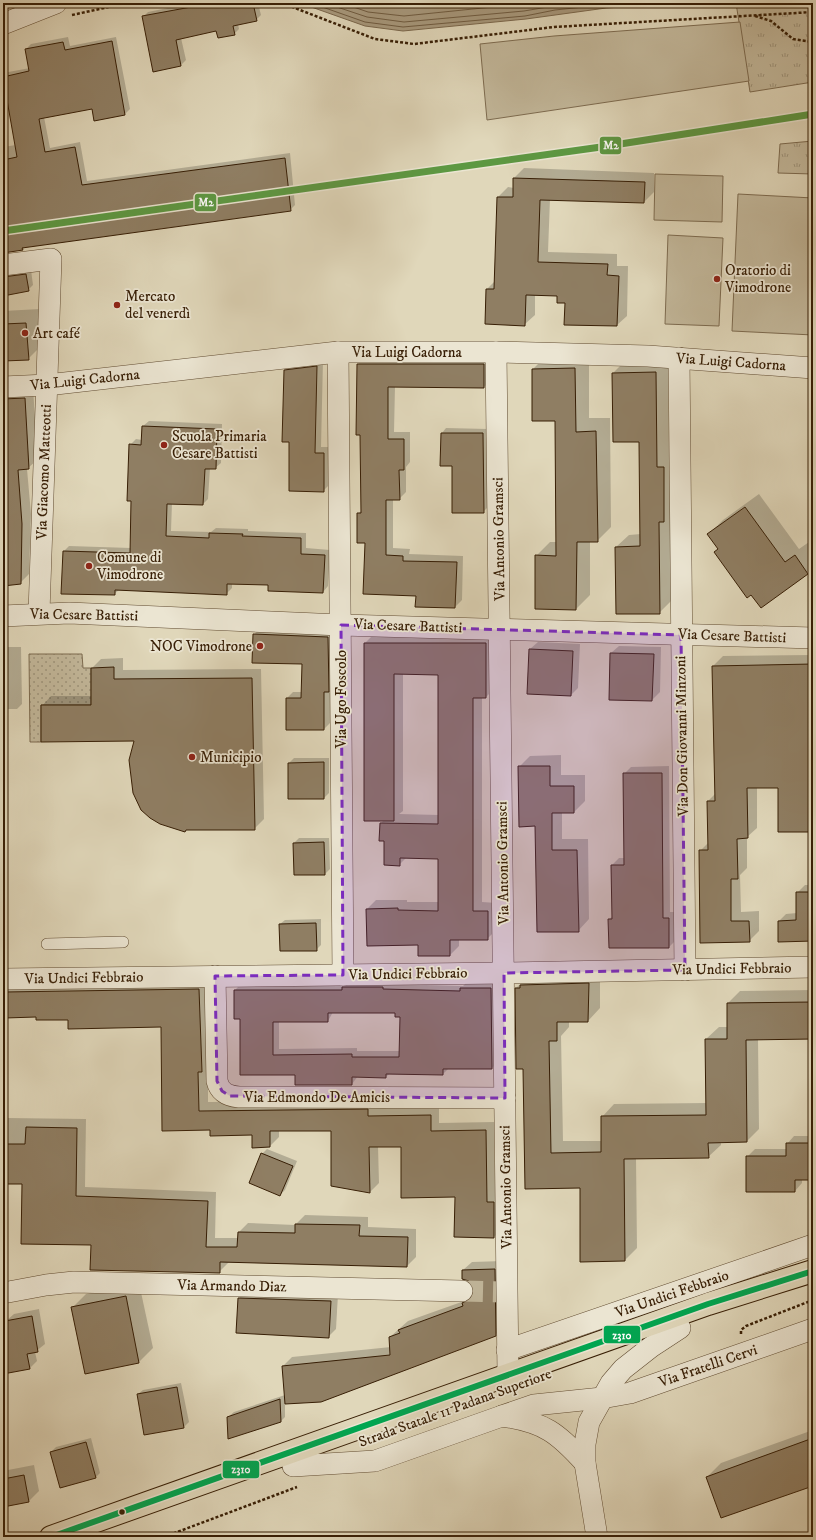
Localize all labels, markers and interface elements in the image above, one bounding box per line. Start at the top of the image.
line badge: M2 [599,136,622,155]
text: M2 [603,139,619,153]
line badge: M2 [194,193,217,212]
text: M2 [198,196,214,210]
place label: Oratorio di Vimodrone [724,261,791,297]
marker: Oratorio di Vimodrone [712,274,722,284]
place label: Mercato del venerdì [125,287,190,323]
marker: Mercato del venerdì [112,300,122,310]
place label: Art café [33,324,81,343]
marker: Art café [20,328,30,338]
street label: Via Luigi Cadorna [351,343,463,362]
street label: Via Luigi Cadorna [674,349,787,375]
street label: Via Luigi Cadorna [28,365,141,395]
street label: Via Giacomo Matteotti [32,404,56,541]
place label: Scuola Primaria Cesare Battisti [172,427,267,463]
marker: Scuola Primaria Cesare Battisti [159,440,169,450]
street label: Via Antonio Gramsci [488,477,510,602]
place label: Comune di Vimodrone [96,548,163,584]
marker: Comune di Vimodrone [84,561,94,571]
street label: Via Cesare Battisti [29,605,139,625]
street label: Via Cesare Battisti [352,615,463,637]
street label: Via Cesare Battisti [676,625,787,647]
place label: NOC Vimodrone [150,637,252,656]
marker: NOC Vimodrone [255,641,265,651]
street label: Via Ugo Foscolo [332,650,351,749]
street label: Via Don Giovanni Minzoni [671,655,693,817]
place label: Municipio [200,748,261,767]
marker: Municipio [187,752,197,762]
street label: Via Antonio Gramsci [492,801,514,926]
street label: Via Undici Febbraio [671,958,792,980]
street label: Via Undici Febbraio [347,963,468,985]
street label: Via Undici Febbraio [23,967,144,989]
street label: Via Edmondo De Amicis [243,1088,390,1107]
street label: Via Antonio Gramsci [495,1125,517,1250]
street label: Via Undici Febbraio [612,1266,731,1323]
street label: Via Armando Diaz [176,1276,287,1296]
line badge: z310 [603,1325,641,1344]
text: z310 [612,1329,631,1343]
street label: Via Fratelli Cervi [655,1340,760,1392]
street label: Strada Statale 11 Padana Superiore [356,1364,554,1452]
line badge: z310 [222,1460,260,1479]
text: z310 [231,1463,250,1477]
unlabelled marker [117,1507,127,1517]

